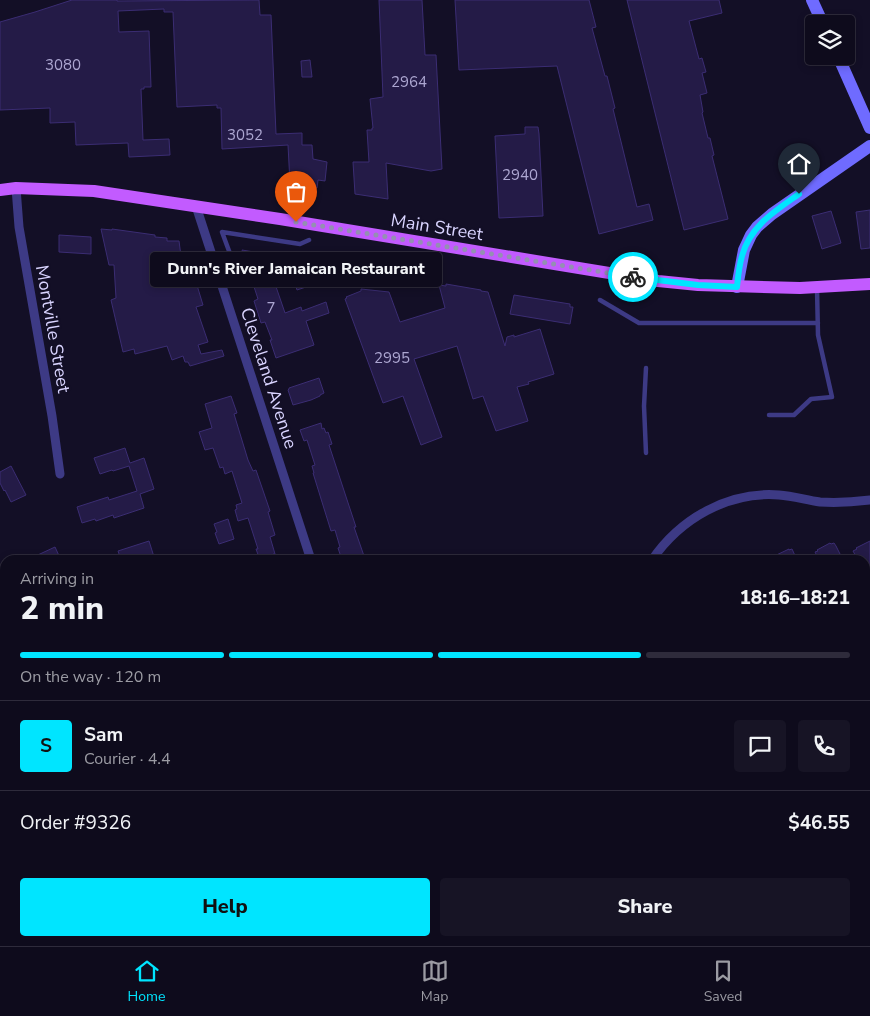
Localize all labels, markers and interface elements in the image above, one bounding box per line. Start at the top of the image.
map controls [805,15,855,65]
button: layers [805,15,855,65]
house number: 3080 [45,55,81,75]
house number: 2964 [391,72,427,92]
house number: 3052 [227,125,263,145]
pin [778,143,820,194]
icon: home [785,150,813,178]
house number: 2940 [502,165,538,185]
pin [275,171,317,222]
icon: bag [282,178,310,206]
street label: Main Street [389,208,486,246]
callout: Dunn's River Jamaican Restaurant [150,252,442,287]
courier [608,252,658,302]
text: Dunn's River Jamaican Restaurant [167,258,425,280]
street label: Montville Street [30,263,76,395]
icon: bike [619,263,647,291]
house number: 7 [266,298,276,318]
street label: Cleveland Avenue [235,304,303,452]
house number: 2995 [374,348,410,368]
text: Arriving in [20,568,94,590]
text: 18:16–18:21 [739,585,850,611]
text: 2 min [20,587,104,630]
text: On the way · 120 m [20,666,161,688]
button: chat [734,720,786,772]
button: phone [798,720,850,772]
text: Sam [84,722,123,748]
text: S [40,733,52,759]
text: Courier · 4.4 [84,748,170,770]
text: Order #9326 [20,810,131,836]
text: $46.55 [788,810,850,836]
button: Help [20,878,430,936]
button: Share [440,878,850,936]
tab: Home [128,957,165,1006]
tab: Map [421,957,449,1006]
tab: Saved [704,957,742,1006]

